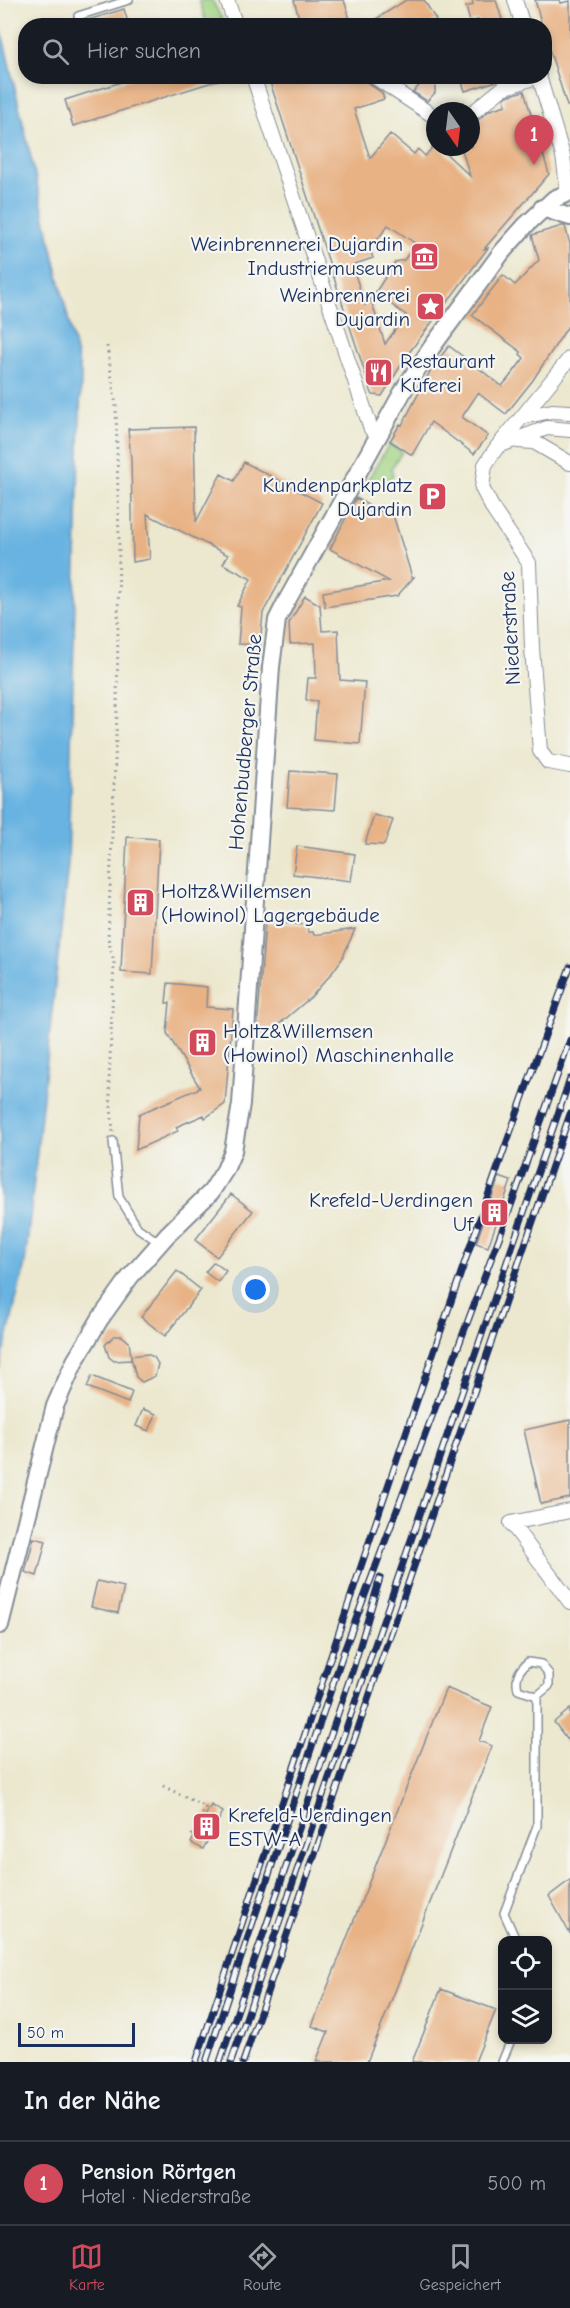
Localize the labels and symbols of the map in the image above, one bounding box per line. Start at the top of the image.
north arrow [426,102,480,156]
pin: 1 [514,116,554,165]
place label: Weinbrennerei Dujardin Industriemuseum [191,232,403,280]
museum icon: Weinbrennerei Dujardin Industriemuseum [408,240,440,272]
place label: Weinbrennerei Dujardin [280,283,410,331]
place icon: Weinbrennerei Dujardin [415,291,447,323]
place label: Restaurant Küferei [400,349,496,397]
restaurant icon: Restaurant Küferei [363,357,395,389]
place label: Kundenparkplatz Dujardin [262,473,412,521]
parking icon: Kundenparkplatz Dujardin [417,481,449,513]
street label: Niederstraße [495,570,525,686]
street label: Hohenbudberger Straße [224,633,266,851]
place label: Holtz&Willemsen (Howinol) Lagergebäude [161,879,380,927]
building icon: Holtz&Willemsen (Howinol) Lagergebäude [124,887,156,919]
place label: Holtz&Willemsen (Howinol) Maschinenhalle [223,1019,454,1067]
building icon: Holtz&Willemsen (Howinol) Maschinenhalle [186,1027,218,1059]
place label: Krefeld-Uerdingen Uf [309,1188,474,1236]
building icon: Krefeld-Uerdingen Uf [478,1196,510,1228]
your location [241,1275,270,1304]
place label: Krefeld-Uerdingen ESTW-A [228,1803,392,1851]
building icon: Krefeld-Uerdingen ESTW-A [191,1811,223,1843]
scale bar [18,2020,135,2048]

